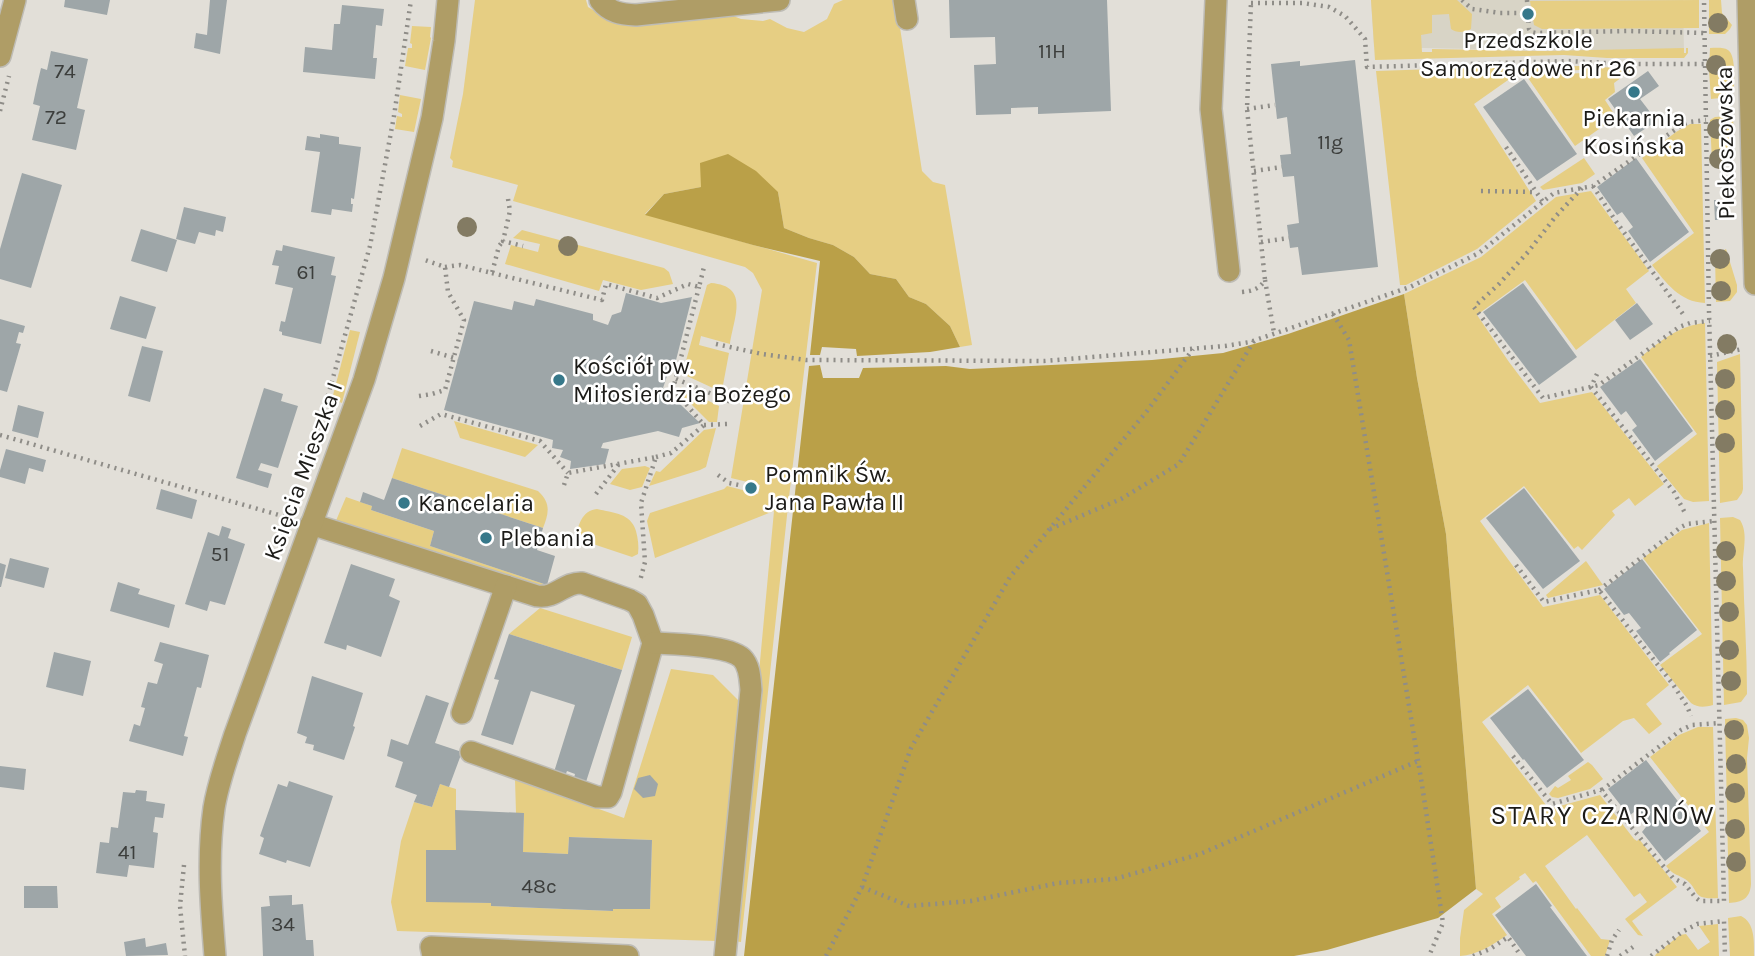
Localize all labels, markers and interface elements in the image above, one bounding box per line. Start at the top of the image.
marker: Przedszkole Samorządowe nr 26 [1520,6,1536,22]
place label: Przedszkole Samorządowe nr 26 [1420,26,1636,82]
house number: 11H [1038,39,1066,63]
house number: 74 [54,59,76,83]
street label: Piekoszowska [1710,66,1740,220]
marker: Piekarnia Kosińska [1626,84,1642,100]
place label: Piekarnia Kosińska [1582,104,1686,160]
house number: 72 [45,105,67,129]
house number: 11g [1317,130,1343,154]
house number: 61 [297,260,315,284]
place label: Kościół pw. Miłosierdzia Bożego [573,352,791,408]
marker: Kościół pw. Miłosierdzia Bożego [551,372,567,388]
street label: Księcia Mieszka I [258,378,348,564]
place label: Pomnik Św. Jana Pawła II [765,460,904,516]
marker: Pomnik Św. Jana Pawła II [743,480,759,496]
place label: Kancelaria [418,489,534,517]
marker: Kancelaria [396,495,412,511]
place label: Plebania [500,524,595,552]
marker: Plebania [478,530,494,546]
house number: 51 [211,542,229,566]
district label: STARY CZARNÓW [1491,799,1715,831]
house number: 41 [118,840,136,864]
house number: 48c [521,874,557,898]
house number: 34 [271,912,295,936]

